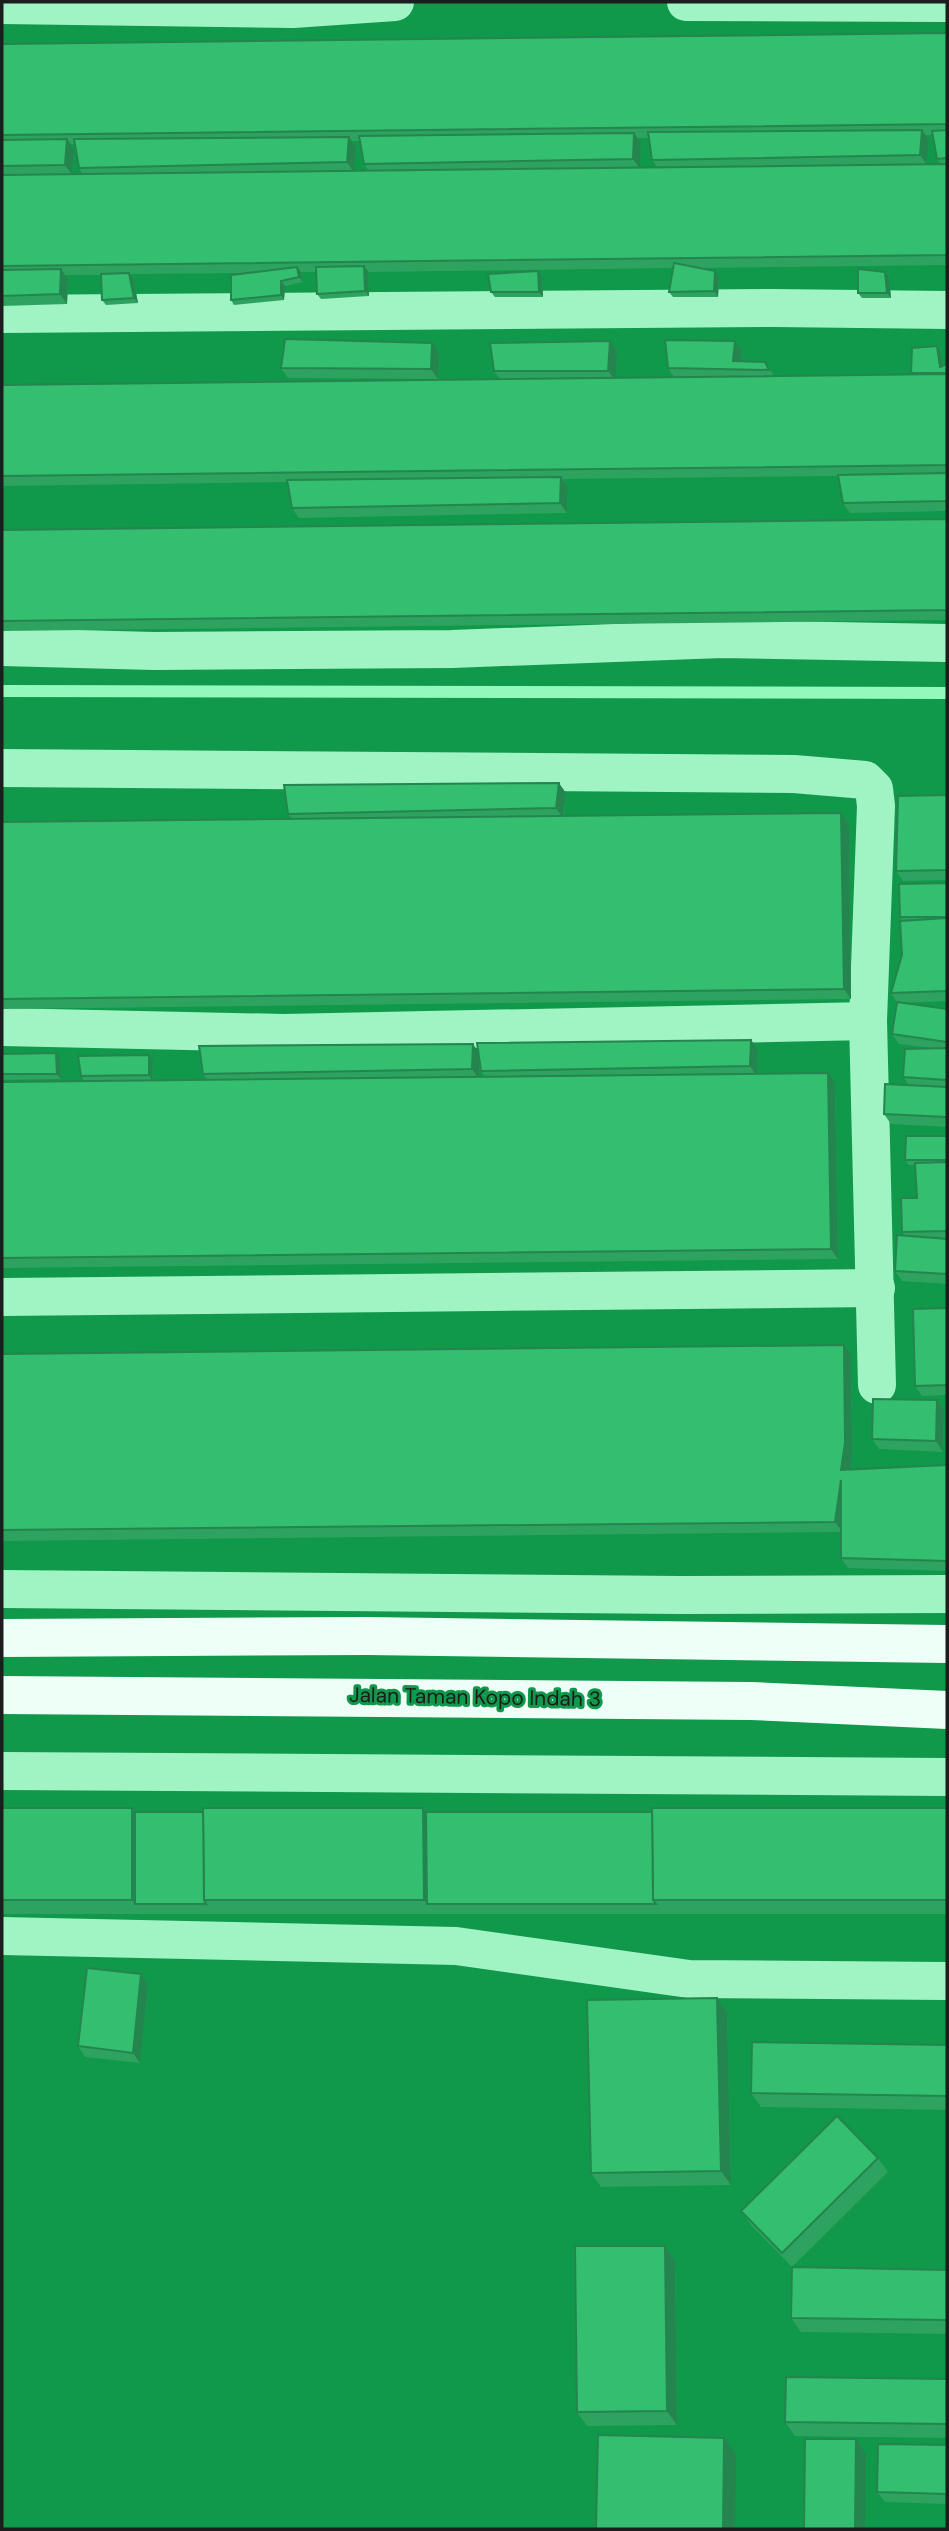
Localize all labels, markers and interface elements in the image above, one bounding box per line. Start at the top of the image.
street label: Jalan Taman Kopo Indah 3 [349,1681,601,1713]

